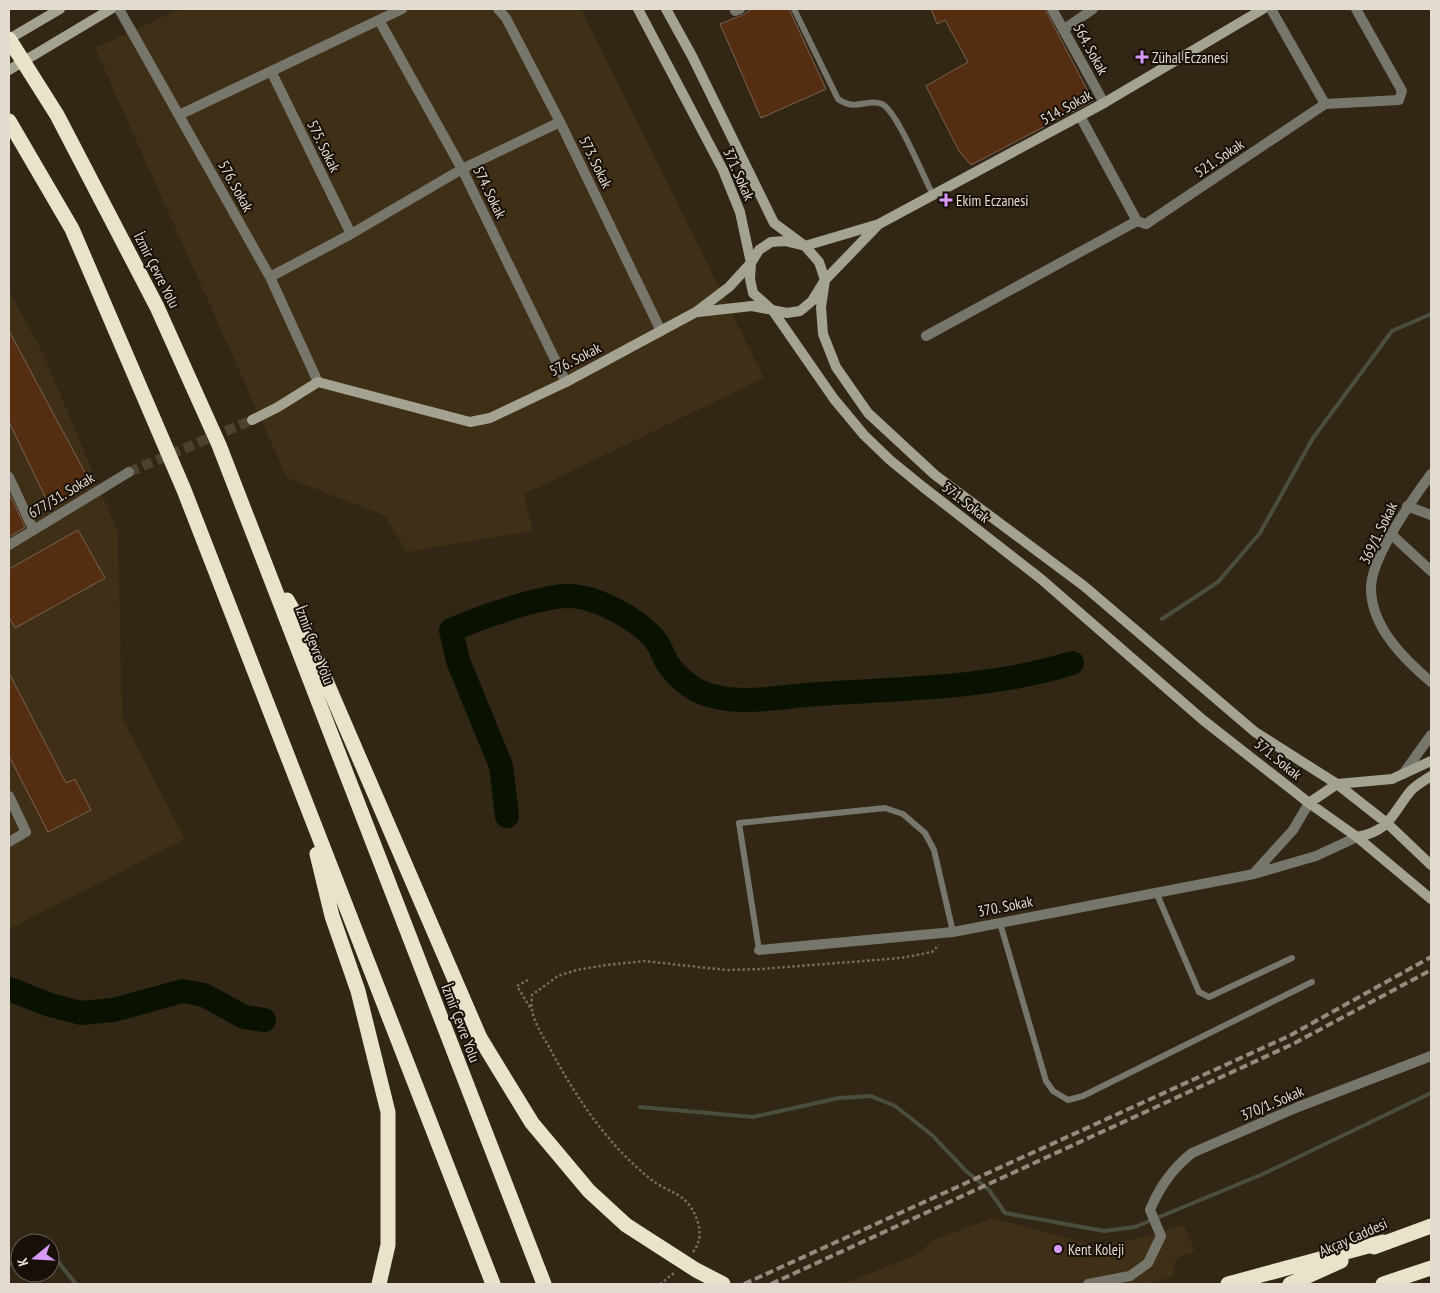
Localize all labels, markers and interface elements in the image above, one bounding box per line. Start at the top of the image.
street label: 564. Sokak [1069,20,1113,78]
place label: Zühal Eczanesi [1152,48,1228,67]
marker: Zühal Eczanesi [1136,51,1148,63]
street label: 514. Sokak [1037,85,1095,129]
street label: 575. Sokak [303,117,345,175]
street label: 573. Sokak [575,133,617,191]
street label: 521. Sokak [1191,134,1248,181]
street label: 371. Sokak [719,145,759,203]
street label: 576. Sokak [214,157,258,215]
street label: 574. Sokak [469,163,511,221]
place label: Ekim Eczanesi [956,191,1029,210]
marker: Ekim Eczanesi [940,194,952,206]
street label: İzmir Çevre Yolu [130,229,184,311]
street label: 576. Sokak [546,338,604,380]
street label: 677/31. Sokak [25,468,98,522]
street label: 371. Sokak [938,477,994,527]
street label: 369/1. Sokak [1355,499,1401,567]
street label: İzmir Çevre Yolu [291,603,339,687]
street label: 371. Sokak [1250,734,1306,784]
street label: 370. Sokak [976,891,1034,921]
street label: İzmir Çevre Yolu [437,981,485,1065]
street label: 370/1. Sokak [1238,1081,1307,1125]
street label: Akçay Caddesi [1316,1214,1390,1260]
north arrow [10,1233,60,1283]
place label: Kent Koleji [1068,1240,1124,1259]
marker: Kent Koleji [1052,1243,1064,1255]
text: K [13,1255,32,1268]

